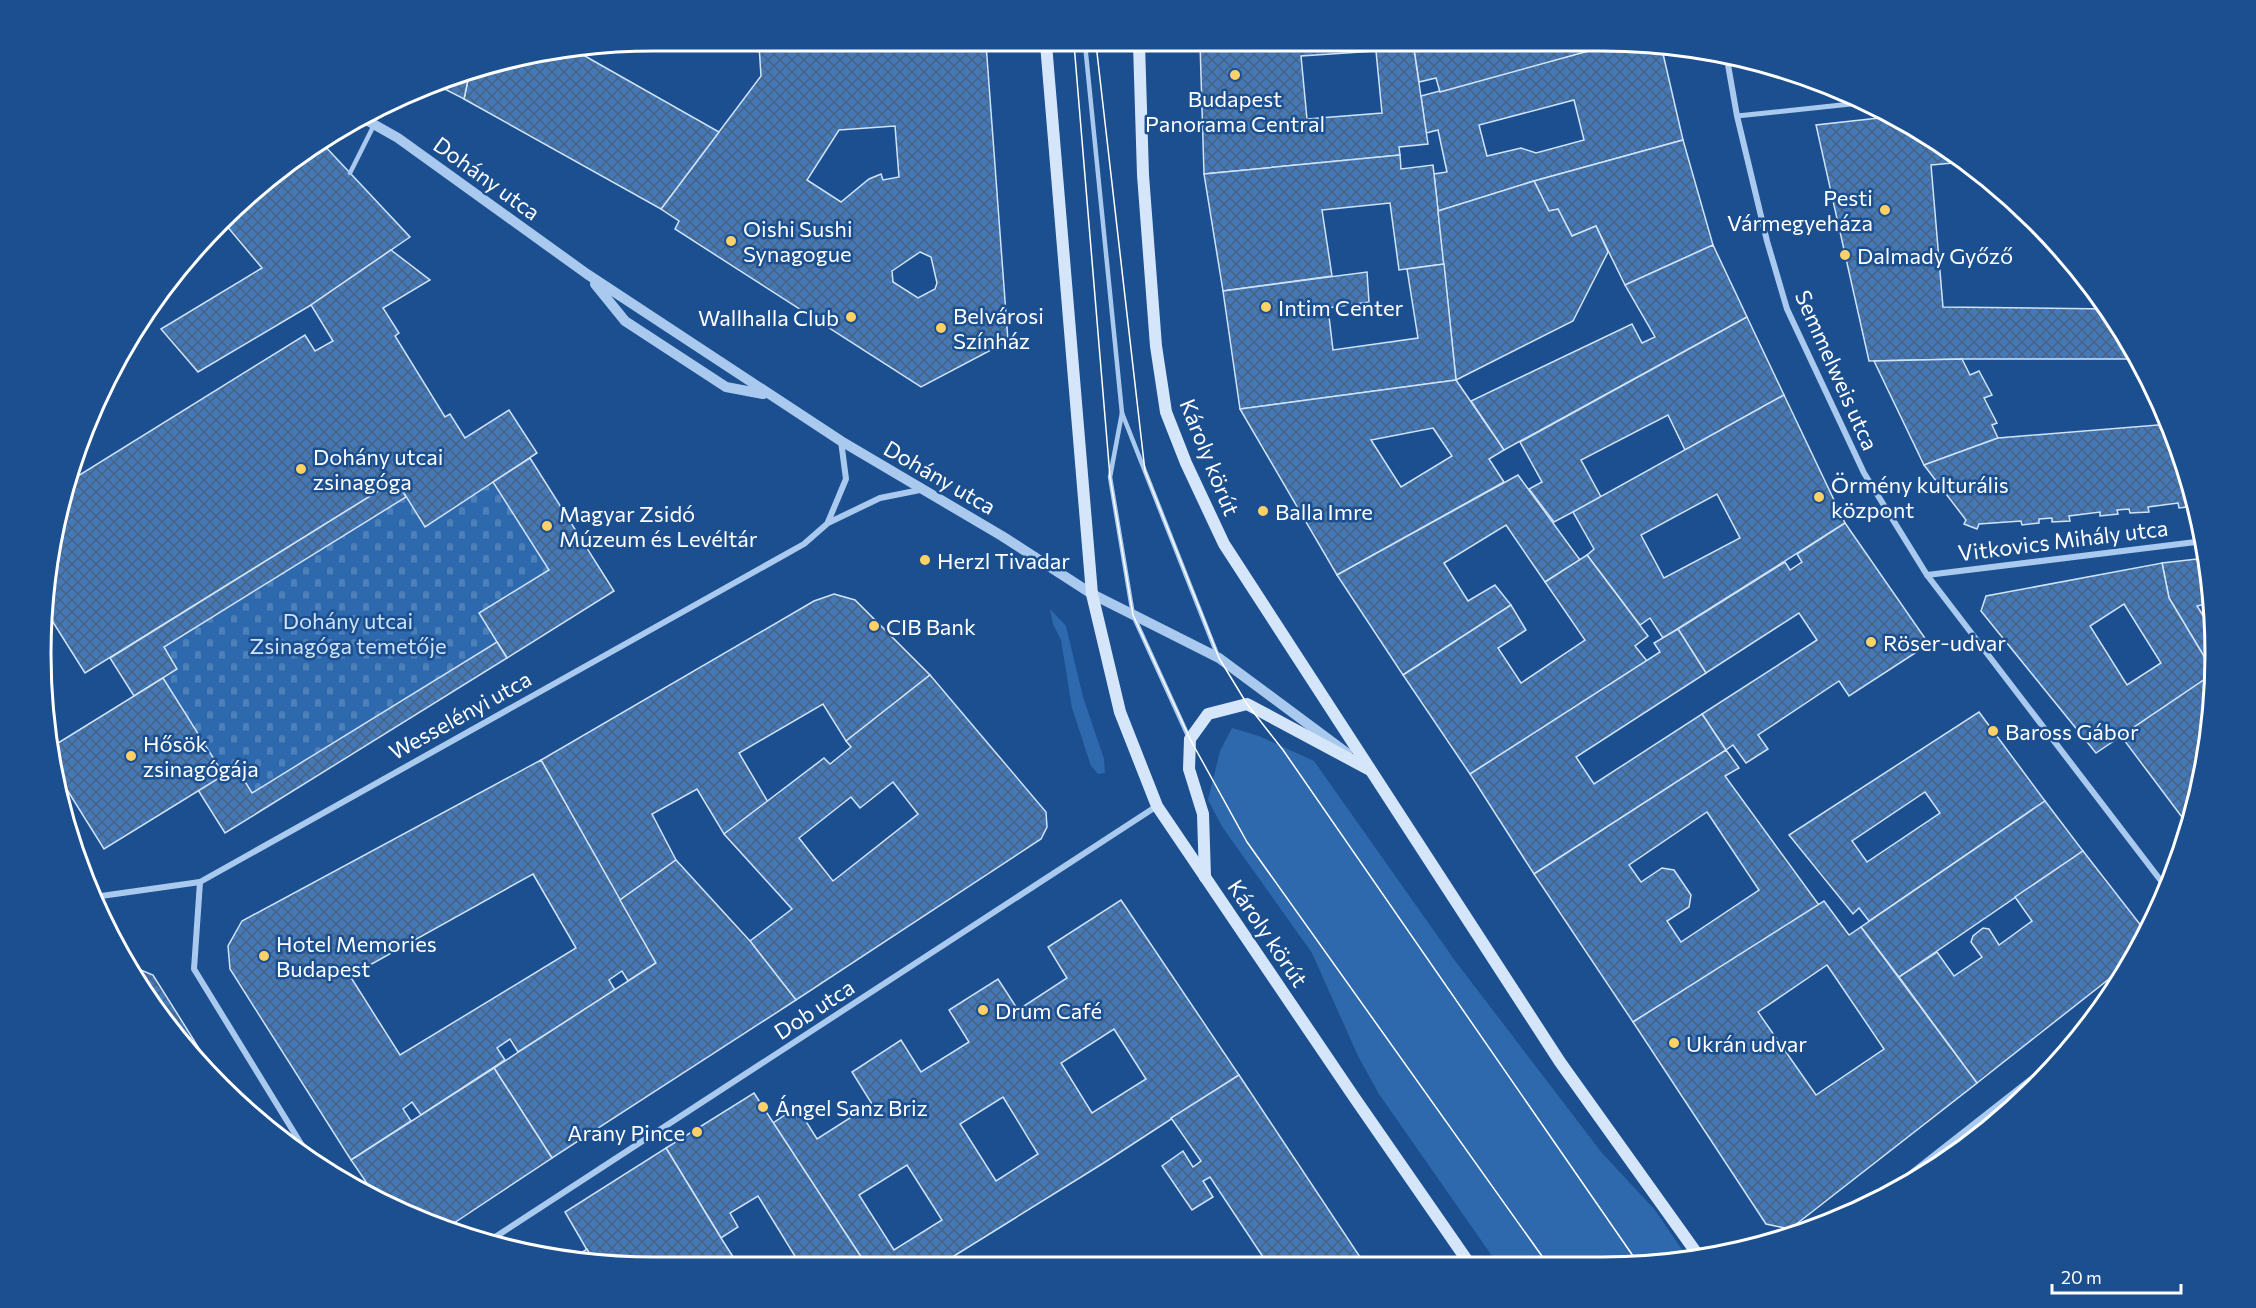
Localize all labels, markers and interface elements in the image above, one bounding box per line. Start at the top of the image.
marker: Budapest Panorama Central [1228,68,1242,82]
place label: Budapest Panorama Central [1145,85,1325,137]
street label: Dohány utca [429,130,545,226]
place label: Pesti Vármegyeháza [1727,184,1873,236]
marker: Pesti Vármegyeháza [1878,203,1892,217]
place label: Oishi Sushi Synagogue [743,215,853,267]
marker: Oishi Sushi Synagogue [724,234,738,248]
place label: Dalmady Győző [1857,242,2013,269]
marker: Dalmady Győző [1838,248,1852,262]
street label: Semmelweis utca [1790,286,1884,454]
place label: Intim Center [1278,294,1404,321]
marker: Intim Center [1259,300,1273,314]
place label: Belvárosi Színház [953,302,1044,354]
place label: Wallhalla Club [698,304,839,331]
marker: Wallhalla Club [844,310,858,324]
marker: Belvárosi Színház [934,321,948,335]
street label: Károly körút [1174,395,1246,519]
street label: Dohány utca [879,434,1001,520]
place label: Dohány utcai zsinagóga [313,443,444,495]
marker: Dohány utcai zsinagóga [294,462,308,476]
place label: Örmény kulturális központ [1831,471,2009,523]
marker: Örmény kulturális központ [1812,490,1826,504]
place label: Balla Imre [1275,498,1373,525]
place label: Magyar Zsidó Múzeum és Levéltár [559,500,758,552]
marker: Balla Imre [1256,504,1270,518]
street label: Vitkovics Mihály utca [1956,514,2170,566]
marker: Magyar Zsidó Múzeum és Levéltár [540,519,554,533]
place label: Herzl Tivadar [937,547,1070,574]
marker: Herzl Tivadar [918,553,932,567]
park label: Dohány utcai Zsinagóga temetője [249,607,447,659]
place label: CIB Bank [886,613,976,640]
marker: CIB Bank [867,619,881,633]
place label: Röser-udvar [1883,629,2006,656]
marker: Röser-udvar [1864,635,1878,649]
street label: Wesselényi utca [384,665,536,765]
place label: Baross Gábor [2005,718,2139,745]
marker: Baross Gábor [1986,724,2000,738]
place label: Hősök zsinagógája [143,730,259,782]
marker: Hősök zsinagógája [124,749,138,763]
street label: Károly körút [1222,874,1314,992]
place label: Hotel Memories Budapest [276,930,437,982]
marker: Hotel Memories Budapest [257,949,271,963]
street label: Dob utca [769,973,859,1045]
place label: Drum Café [995,997,1102,1024]
marker: Drum Café [976,1003,990,1017]
place label: Ukrán udvar [1686,1030,1807,1057]
marker: Ukrán udvar [1667,1036,1681,1050]
place label: Ángel Sanz Briz [775,1094,928,1121]
marker: Ángel Sanz Briz [756,1100,770,1114]
place label: Arany Pince [567,1119,685,1146]
marker: Arany Pince [690,1125,704,1139]
scale bar [2052,1257,2181,1295]
text: 20 m [2061,1266,2102,1288]

